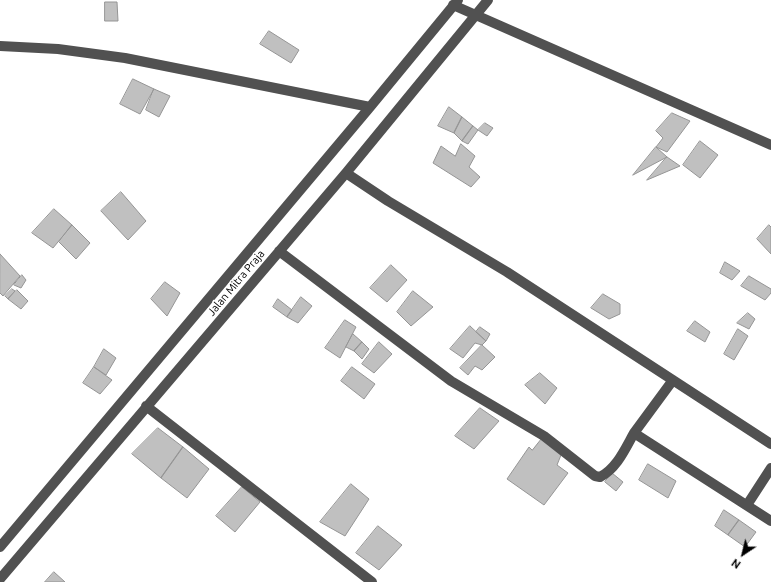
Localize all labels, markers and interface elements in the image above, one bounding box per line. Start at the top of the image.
street label: Jalan Mitra Praja [205,247,267,319]
north arrow [723,534,763,574]
text: N [729,557,743,571]

